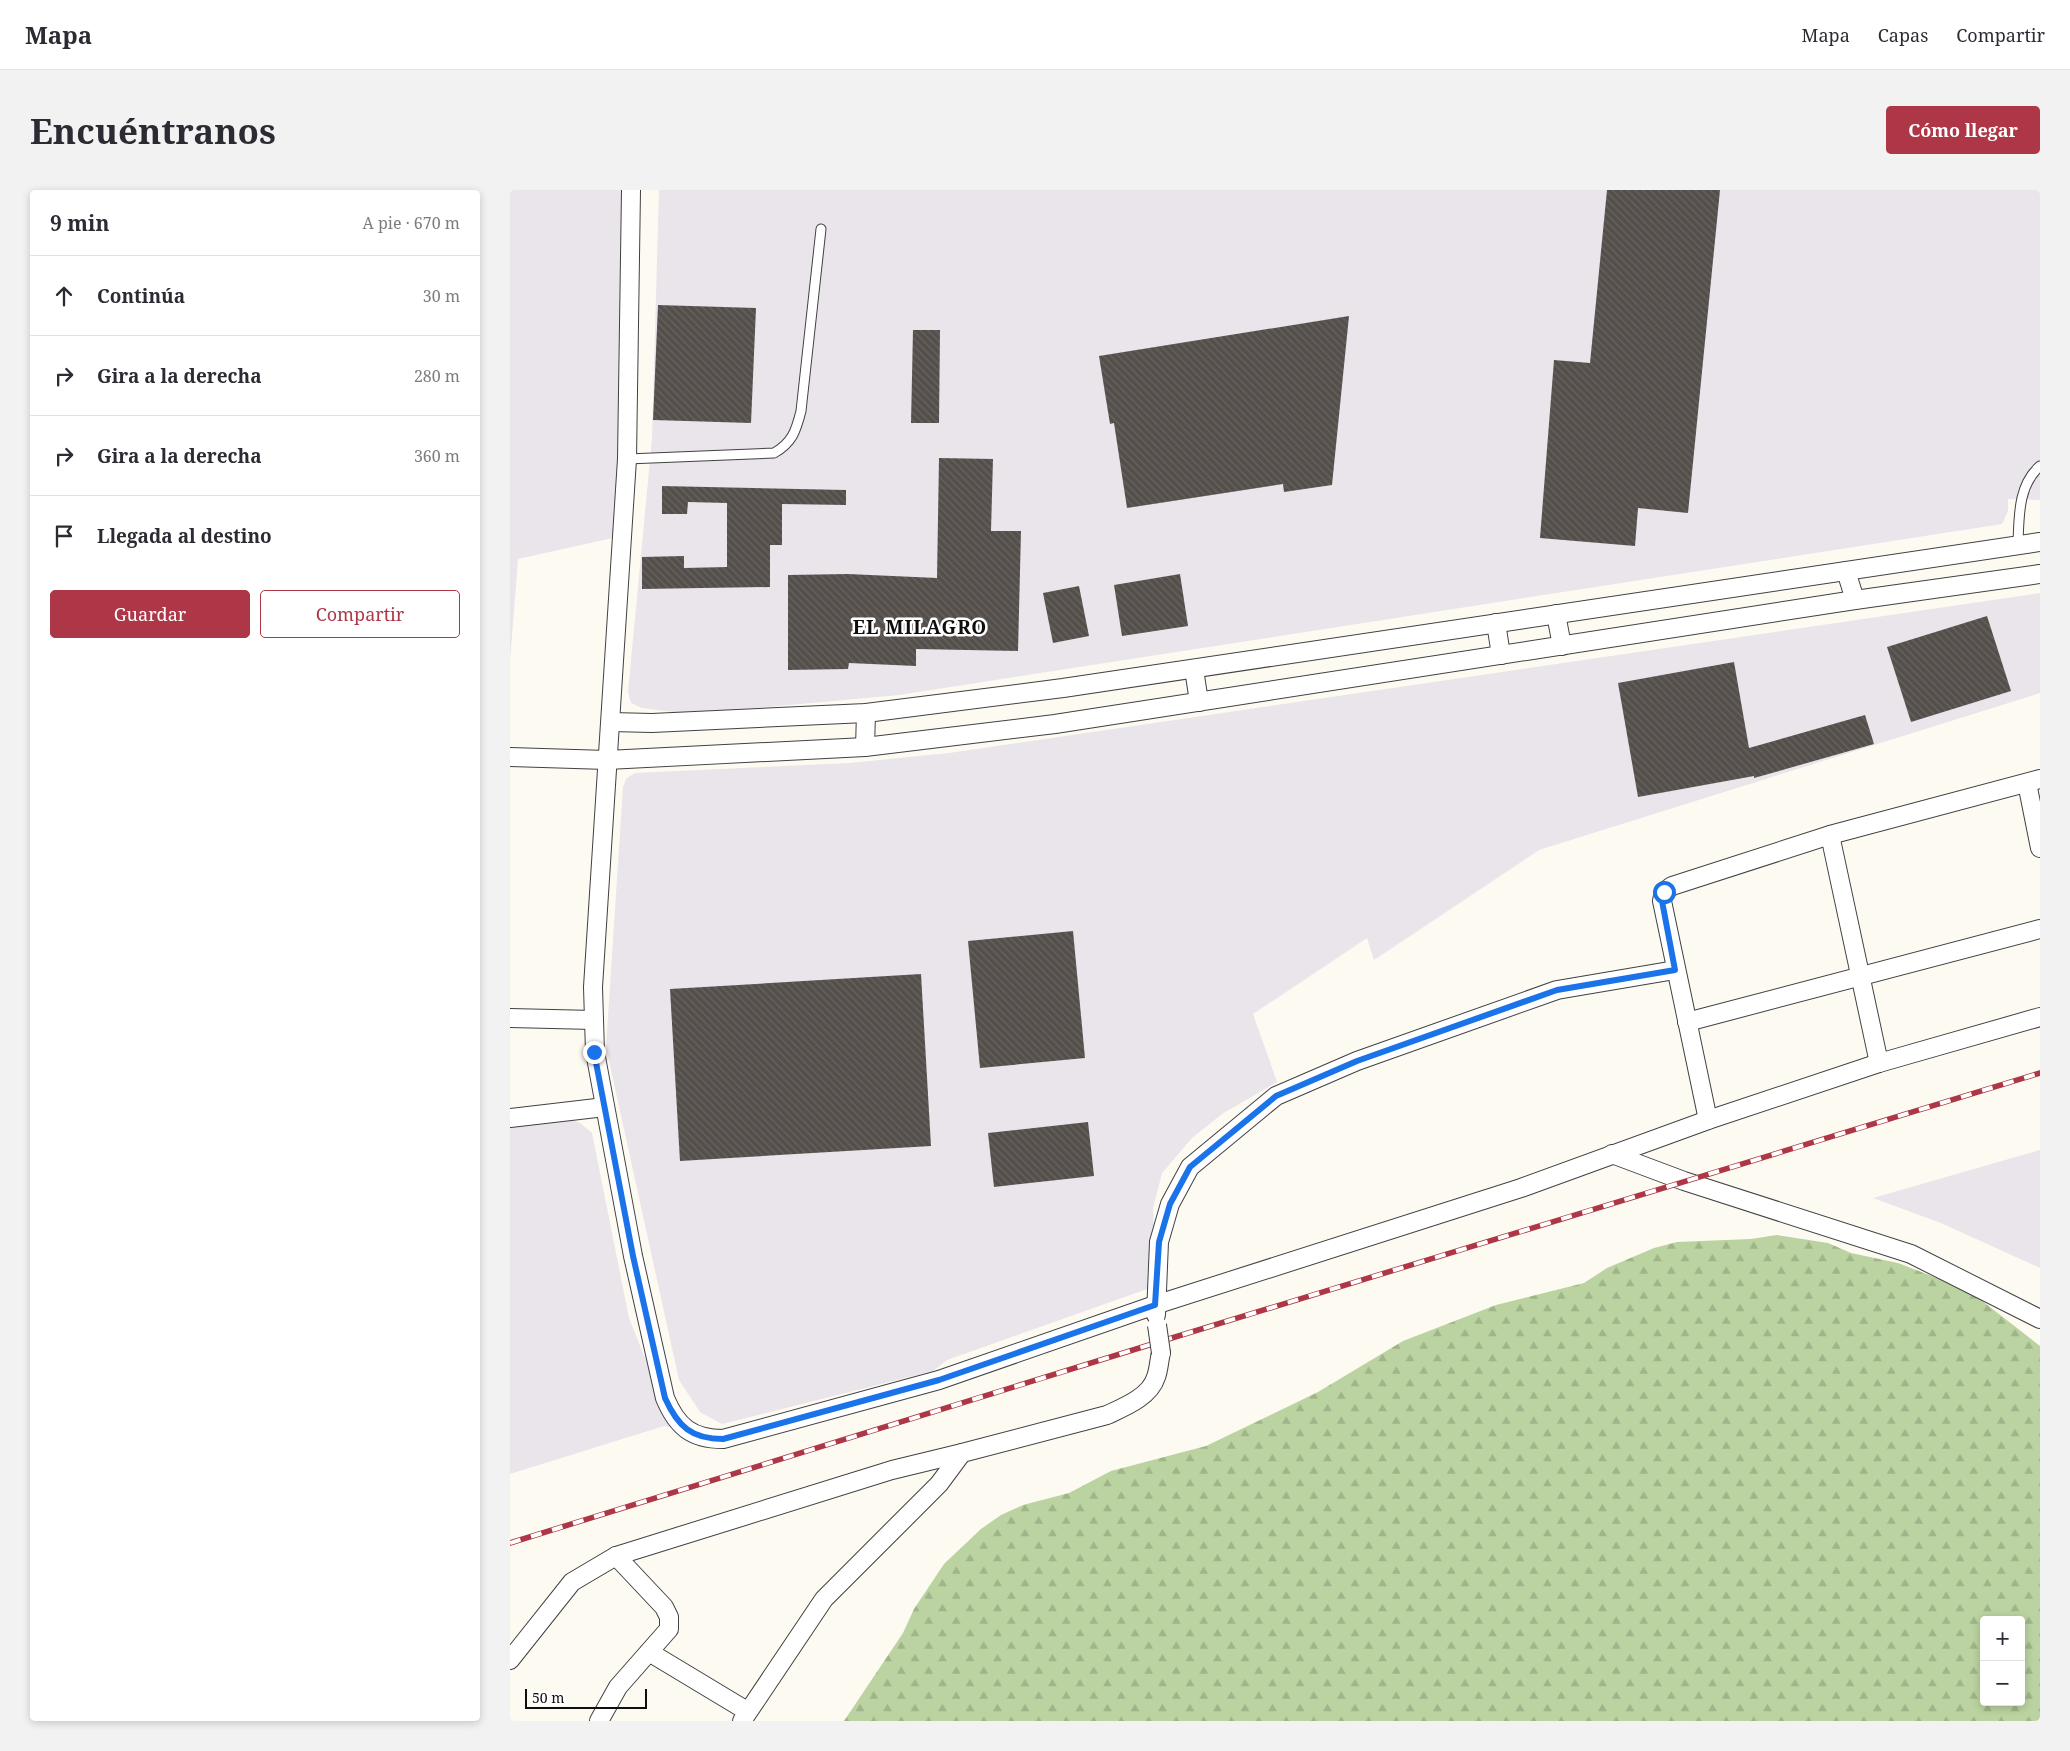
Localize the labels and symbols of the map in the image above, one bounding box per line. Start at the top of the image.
district label: EL MILAGRO [853,614,987,640]
route start [1653,881,1676,904]
route end [583,1041,606,1064]
scale bar [525,1686,648,1709]

